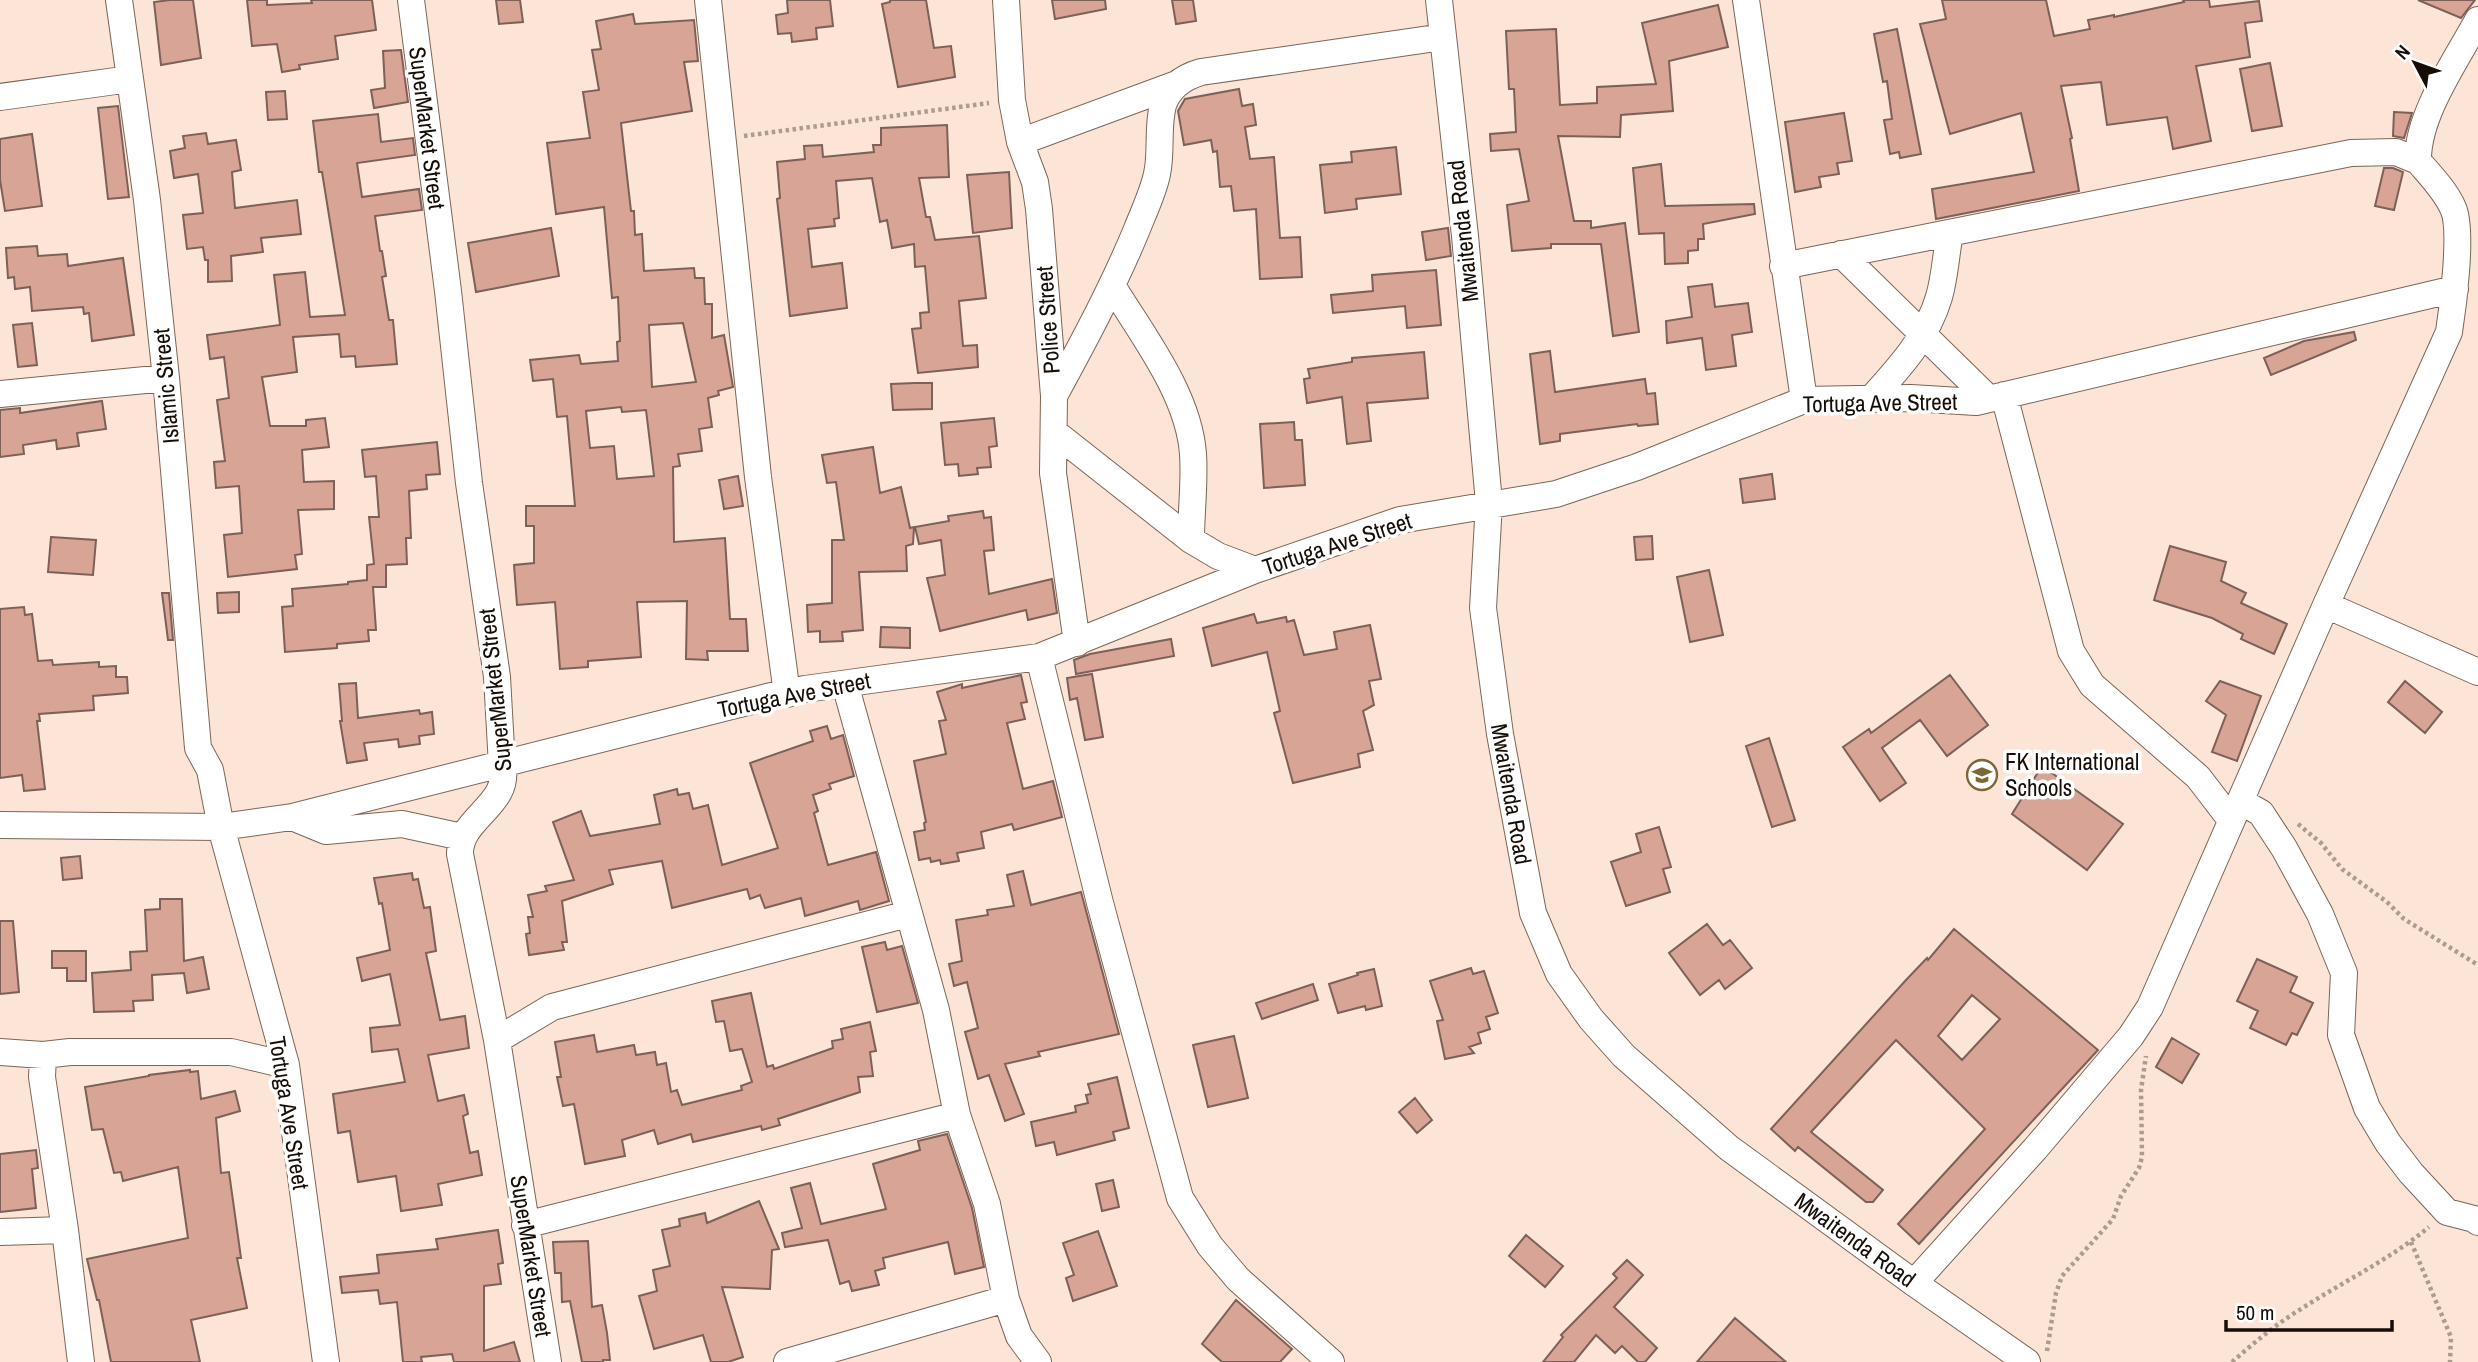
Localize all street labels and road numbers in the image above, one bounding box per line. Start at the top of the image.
street label: SuperMarket Street [402,45,453,211]
street label: Mwaitenda Road [1440,159,1485,304]
street label: Police Street [1028,265,1067,375]
street label: Islamic Street [145,327,186,445]
street label: Tortuga Ave Street [1802,386,1958,419]
street label: Tortuga Ave Street [1258,505,1415,582]
street label: SuperMarket Street [471,607,518,773]
street label: Tortuga Ave Street [715,665,873,724]
street label: Mwaitenda Road [1484,721,1539,867]
street label: Tortuga Ave Street [262,1034,317,1192]
street label: SuperMarket Street [503,1173,560,1339]
street label: Mwaitenda Road [1789,1185,1922,1294]

